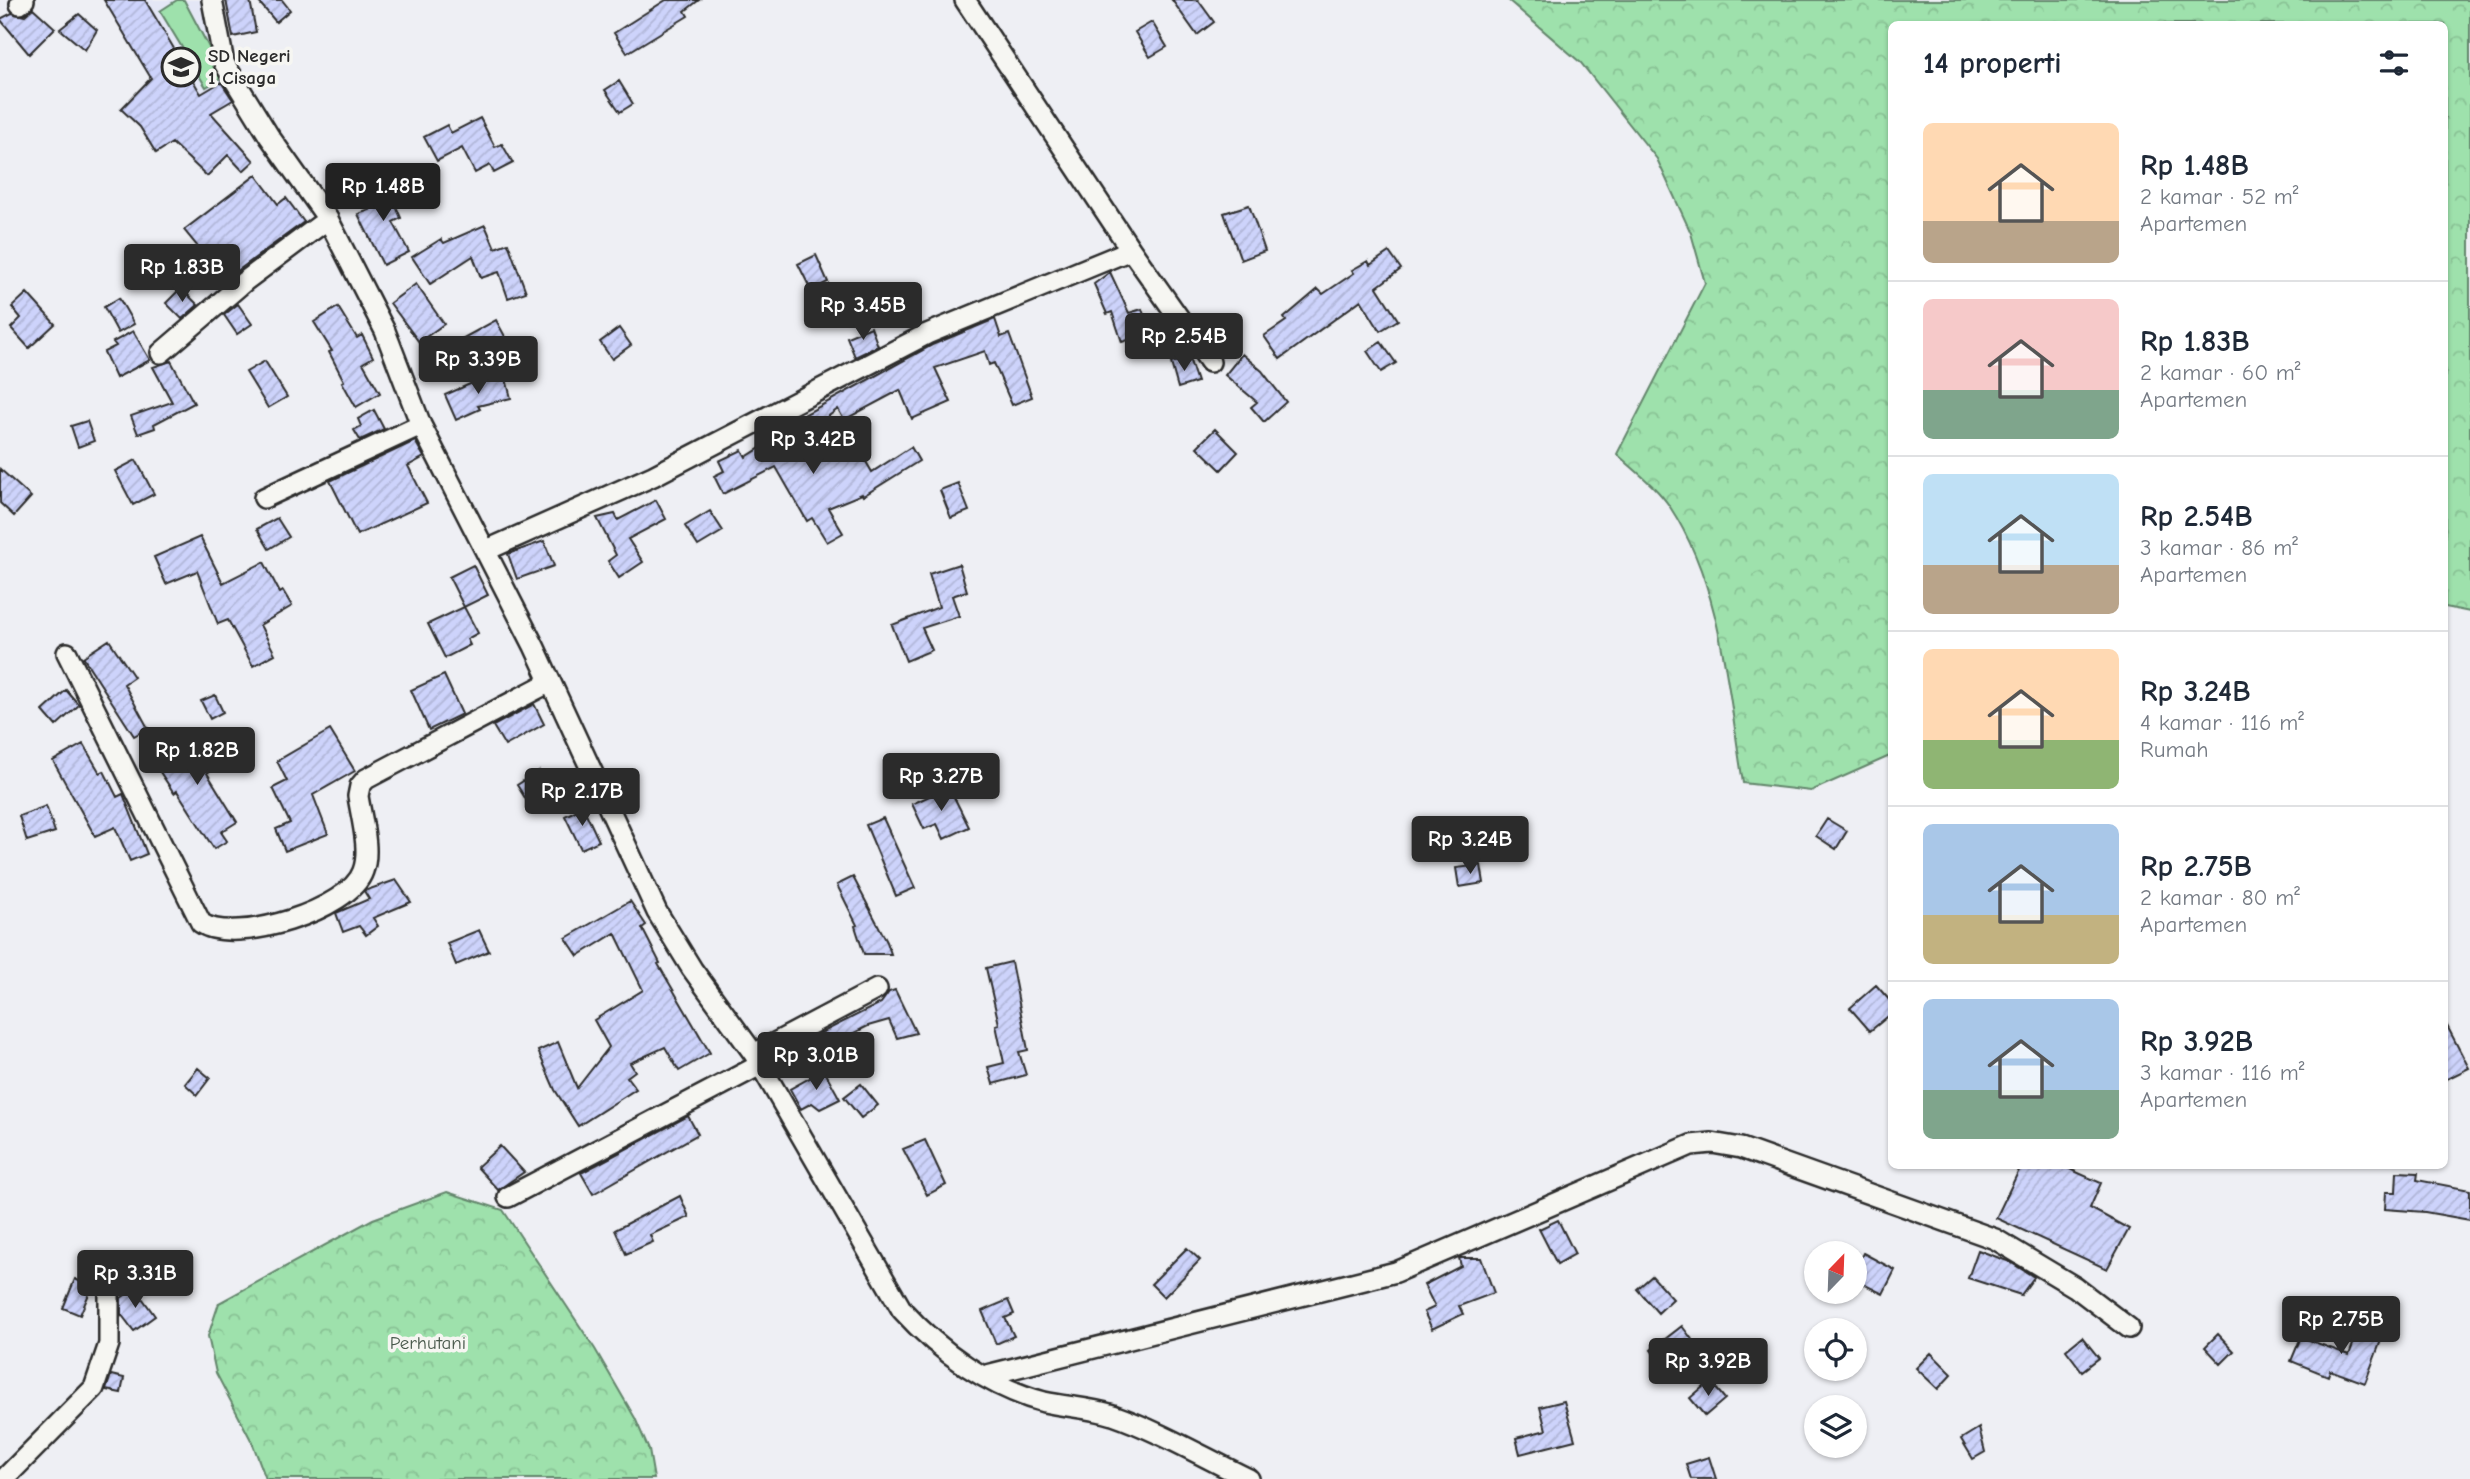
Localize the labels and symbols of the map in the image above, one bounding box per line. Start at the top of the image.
place label: SD Negeri 1 Cisaga [208,45,291,89]
school or university icon: SD Negeri 1 Cisaga [160,46,202,88]
pin: Rp 1.48B [311,164,455,223]
pin: Rp 1.83B [110,244,254,304]
pin: Rp 3.45B [791,282,935,342]
pin: Rp 2.54B [1112,314,1256,373]
pin: Rp 3.39B [406,336,550,396]
pin: Rp 3.42B [741,416,885,476]
pin: Rp 1.82B [125,728,269,787]
pin: Rp 3.27B [869,754,1013,813]
pin: Rp 2.17B [510,768,654,828]
pin: Rp 3.24B [1398,816,1542,876]
pin: Rp 3.01B [744,1032,888,1092]
north arrow [1804,1241,1867,1304]
pin: Rp 3.31B [63,1250,207,1310]
pin: Rp 2.75B [2269,1296,2413,1356]
park label: Perhutani [390,1332,466,1354]
pin: Rp 3.92B [1636,1338,1780,1398]

